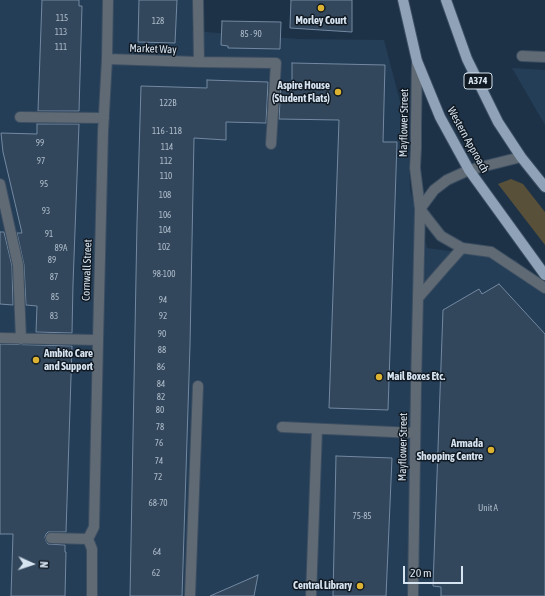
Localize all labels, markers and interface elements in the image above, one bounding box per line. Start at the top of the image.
marker: Morley Court [316,3,326,13]
house number: 115 [56,13,68,23]
place label: Morley Court [295,14,347,28]
house number: 128 [152,16,164,26]
house number: 113 [55,27,67,37]
house number: 85 - 90 [240,29,262,39]
house number: 111 [55,42,67,52]
street label: Market Way [129,42,177,56]
road number: A374 [464,73,492,89]
place label: Aspire House (Student Flats) [272,79,330,105]
marker: Aspire House (Student Flats) [333,87,343,97]
street label: Mayflower Street [397,89,411,157]
house number: 122B [160,98,176,108]
street label: Western Approach [444,105,492,175]
house number: 116 - 118 [152,126,182,136]
house number: 99 [36,138,44,148]
house number: 114 [161,142,173,152]
house number: 97 [37,156,45,166]
house number: 112 [160,156,172,166]
house number: 110 [160,171,172,181]
house number: 95 [40,179,48,189]
house number: 108 [159,190,171,200]
house number: 93 [42,206,50,216]
house number: 106 [159,210,171,220]
house number: 104 [159,225,171,235]
house number: 91 [45,229,53,239]
street label: Cornwall Street [79,239,95,301]
house number: 102 [158,242,170,252]
house number: 89A [55,243,67,253]
house number: 89 [48,255,56,265]
house number: 98-100 [153,269,175,279]
house number: 87 [50,272,58,282]
house number: 85 [51,292,59,302]
house number: 94 [159,295,167,305]
house number: 83 [50,311,58,321]
house number: 92 [159,311,167,321]
house number: 90 [158,329,166,339]
house number: 88 [158,345,166,355]
place label: Ambito Care and Support [44,347,93,373]
marker: Ambito Care and Support [31,355,41,365]
house number: 86 [157,362,165,372]
place label: Mail Boxes Etc. [387,370,445,384]
marker: Mail Boxes Etc. [374,372,384,382]
house number: 84 [157,379,165,389]
house number: 82 [157,392,165,402]
house number: 80 [156,405,164,415]
street label: Mayflower Street [396,413,410,481]
house number: 78 [156,422,164,432]
place label: Armada Shopping Centre [417,437,483,463]
house number: 76 [155,438,163,448]
marker: Armada Shopping Centre [486,445,496,455]
house number: 74 [155,456,163,466]
house number: 72 [154,472,162,482]
house number: 68-70 [148,498,168,508]
house number: Unit A [478,503,498,513]
house number: 75-85 [352,511,372,521]
north arrow [12,544,52,584]
house number: 64 [153,547,161,557]
scale bar [405,558,465,584]
text: N [38,561,50,568]
text: 20 m [410,566,432,580]
house number: 62 [152,568,160,578]
place label: Central Library [293,579,352,593]
marker: Central Library [355,581,365,591]

